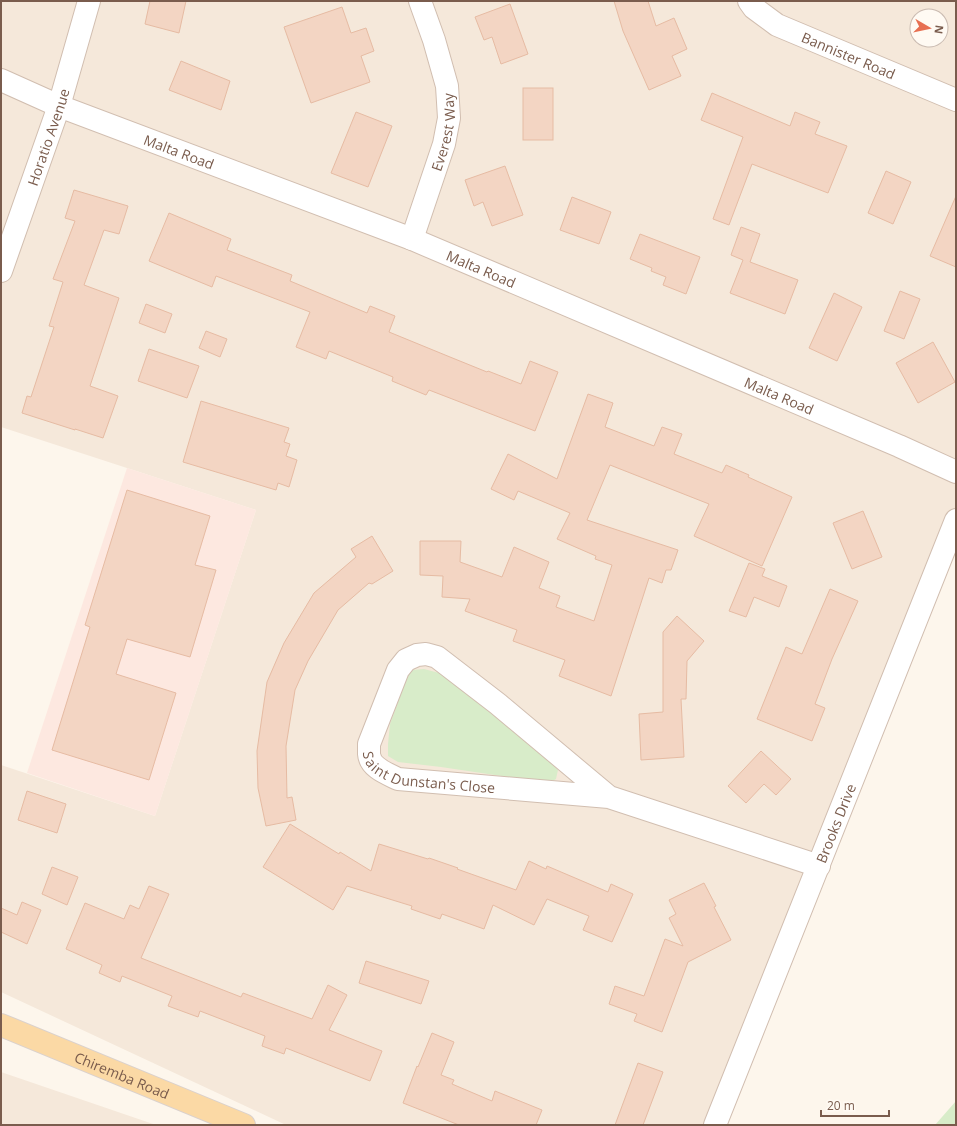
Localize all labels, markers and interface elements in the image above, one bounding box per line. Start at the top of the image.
north arrow [909,8,949,48]
text: N [931,24,947,35]
street label: Bannister Road [799,27,898,83]
street label: Horatio Avenue [22,86,73,188]
street label: Everest Way [426,92,459,173]
street label: Malta Road [141,129,217,173]
street label: Malta Road [444,245,519,292]
street label: Malta Road [742,372,817,418]
street label: Saint Dunstan's Close [359,750,496,797]
street label: Brooks Drive [811,781,860,865]
street label: Chiremba Road [72,1047,172,1103]
scale bar [821,1092,889,1118]
text: 20 m [827,1097,855,1114]

